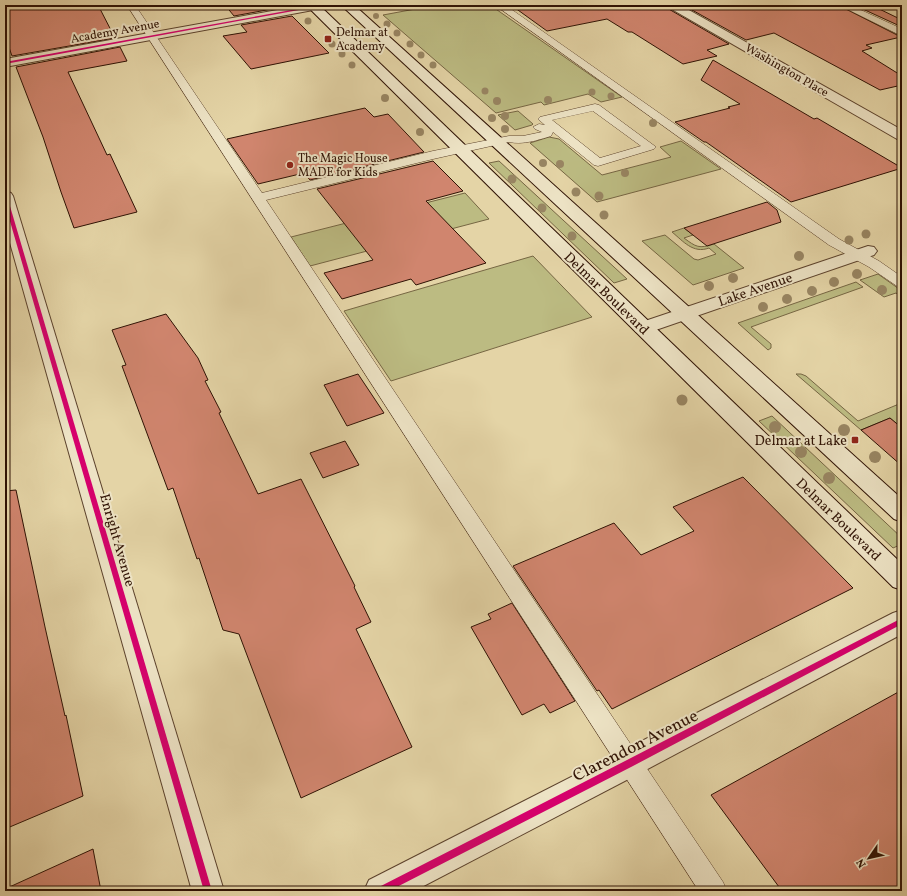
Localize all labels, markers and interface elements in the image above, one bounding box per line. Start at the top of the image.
street label: Academy Avenue [69,16,161,48]
place label: Delmar at Academy [336,25,388,55]
marker: Delmar at Academy [323,34,333,44]
street label: Washington Place [742,40,831,101]
place label: The Magic House MADE for Kids [298,151,388,181]
marker: The Magic House MADE for Kids [285,160,295,170]
street label: Delmar Boulevard [559,248,653,340]
street label: Lake Avenue [716,269,796,312]
place label: Delmar at Lake [755,432,847,451]
marker: Delmar at Lake [850,435,860,445]
street label: Delmar Boulevard [791,474,885,566]
street label: Enright Avenue [94,492,139,589]
street label: Clarendon Avenue [569,705,702,788]
north arrow [849,838,889,878]
text: N [853,855,870,870]

